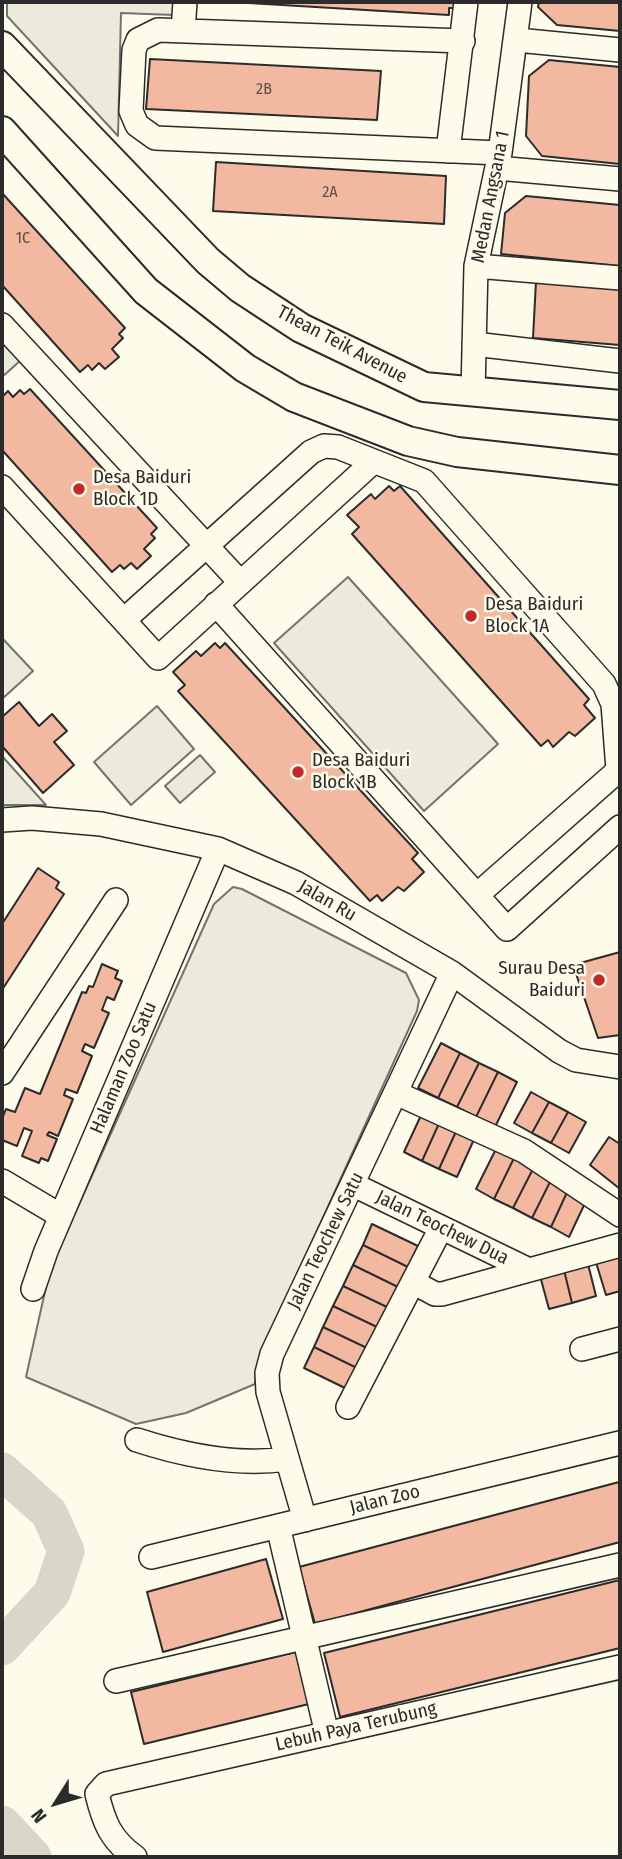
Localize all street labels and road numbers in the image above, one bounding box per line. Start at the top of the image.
street label: Medan Angsana 1 [467,129,515,265]
street label: Thean Teik Avenue [273,301,411,389]
street label: Jalan Ru [294,875,360,927]
street label: Halaman Zoo Satu [86,999,162,1137]
street label: Jalan Teochew Satu [283,1169,369,1313]
street label: Jalan Teochew Dua [372,1186,512,1270]
street label: Jalan Zoo [348,1480,422,1520]
street label: Lebuh Paya Terubung [273,1697,439,1757]

